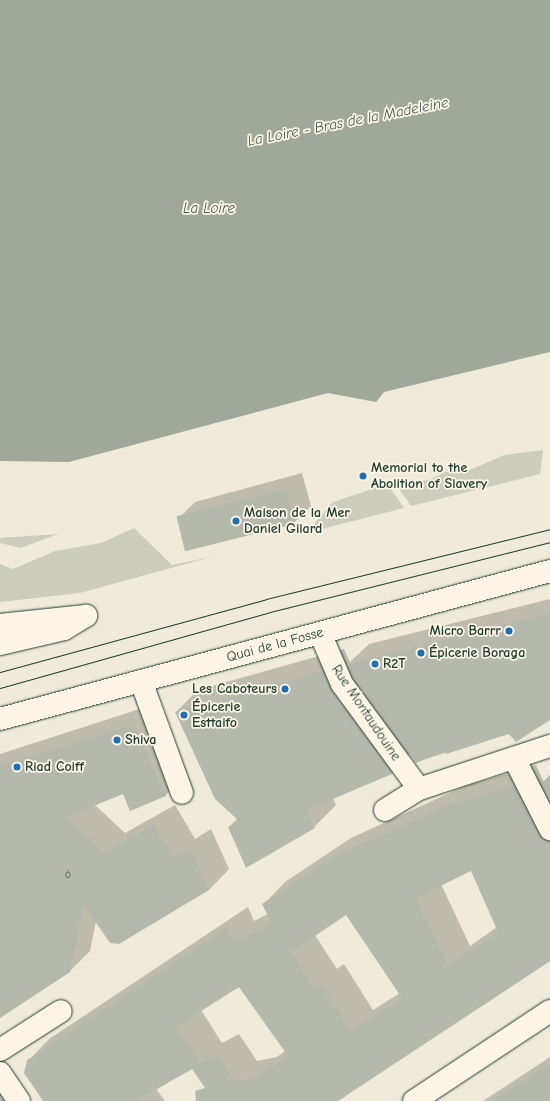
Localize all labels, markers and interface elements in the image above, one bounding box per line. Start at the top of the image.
water label: La Loire - Bras de la Madeleine [246,94,450,150]
water label: La Loire [183,200,235,218]
place label: Memorial to the Abolition of Slavery [371,460,487,492]
marker: Memorial to the Abolition of Slavery [358,471,368,481]
place label: Maison de la Mer Daniel Gilard [244,505,350,538]
marker: Maison de la Mer Daniel Gilard [231,516,241,526]
place label: Micro Barrr [429,623,501,639]
street label: Quai de la Fosse [225,624,325,666]
marker: Micro Barrr [504,626,514,636]
place label: Épicerie Boraga [429,645,525,661]
marker: Épicerie Boraga [416,648,426,658]
place label: R2T [383,656,405,672]
marker: R2T [370,659,380,669]
street label: Rue Montaudouine [328,662,404,764]
place label: Les Caboteurs [192,681,277,697]
marker: Les Caboteurs [280,684,290,694]
place label: Épicerie Esttaifo [192,699,240,732]
marker: Épicerie Esttaifo [179,710,189,720]
place label: Shiva [125,732,156,748]
marker: Shiva [112,735,122,745]
place label: Riad Coiff [25,759,84,775]
marker: Riad Coiff [12,762,22,772]
house number: 6 [65,868,71,882]

